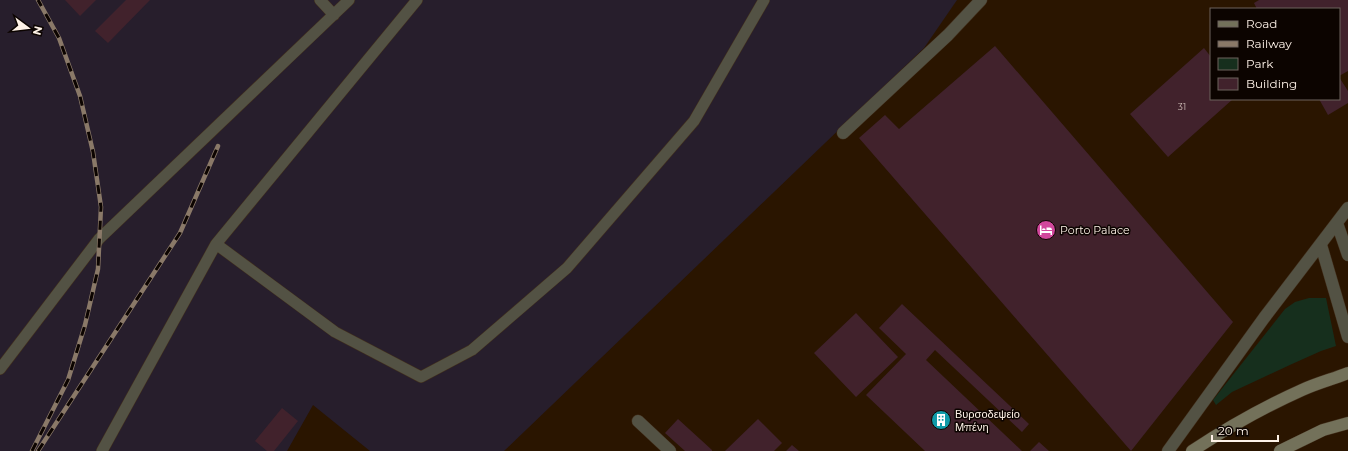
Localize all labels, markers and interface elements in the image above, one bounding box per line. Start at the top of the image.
north arrow [8,8,48,48]
legend [1210,8,1340,100]
text: Road [1246,16,1277,31]
text: N [30,24,46,37]
text: Railway [1246,36,1292,51]
text: Park [1246,56,1274,71]
text: Building [1246,76,1297,91]
house number: 31 [1178,101,1186,112]
hotel icon: Porto Palace [1035,219,1057,241]
place label: Porto Palace [1060,223,1130,237]
place label: Βυρσοδεψείο Μπένη [955,407,1020,434]
building icon: Βυρσοδεψείο Μπένη [930,409,952,431]
scale bar [1212,417,1278,443]
text: 20 m [1218,423,1249,438]

